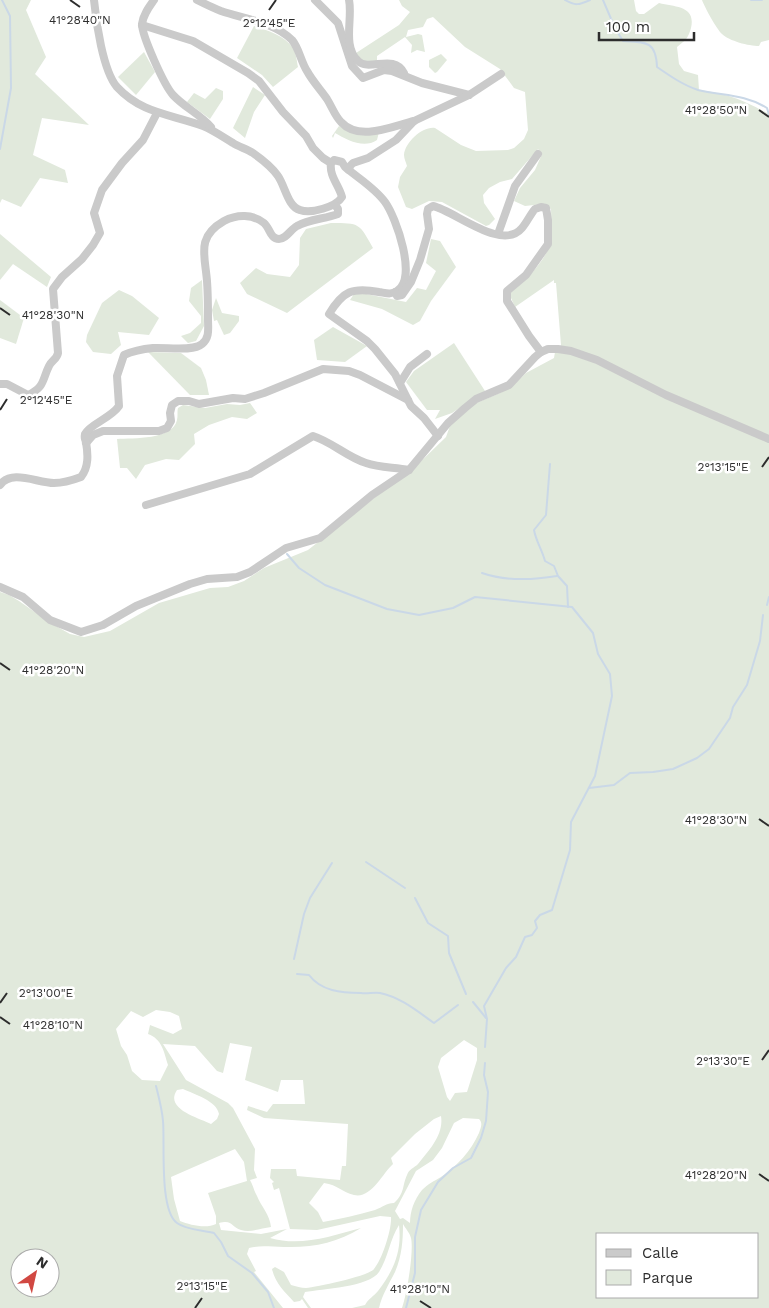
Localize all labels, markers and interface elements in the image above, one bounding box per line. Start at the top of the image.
scale bar [599,10,694,42]
text: 41°28'40"N [49,13,111,27]
text: 2°12'45"E [243,16,296,30]
text: 100 m [606,18,650,36]
text: 41°28'50"N [685,103,747,117]
text: 41°28'30"N [22,308,84,322]
text: 2°12'45"E [20,393,73,407]
text: 2°13'15"E [697,460,749,474]
text: 41°28'20"N [22,663,84,677]
text: 41°28'30"N [685,813,747,827]
text: 2°13'00"E [19,986,74,1000]
text: 41°28'10"N [23,1018,83,1032]
text: 2°13'30"E [696,1054,750,1068]
text: 41°28'20"N [685,1168,747,1182]
legend [596,1233,759,1298]
text: Calle [642,1244,679,1262]
north arrow [10,1248,60,1298]
text: N [33,1253,51,1272]
text: Parque [642,1269,693,1287]
text: 2°13'15"E [176,1279,228,1293]
text: 41°28'10"N [390,1282,450,1296]

